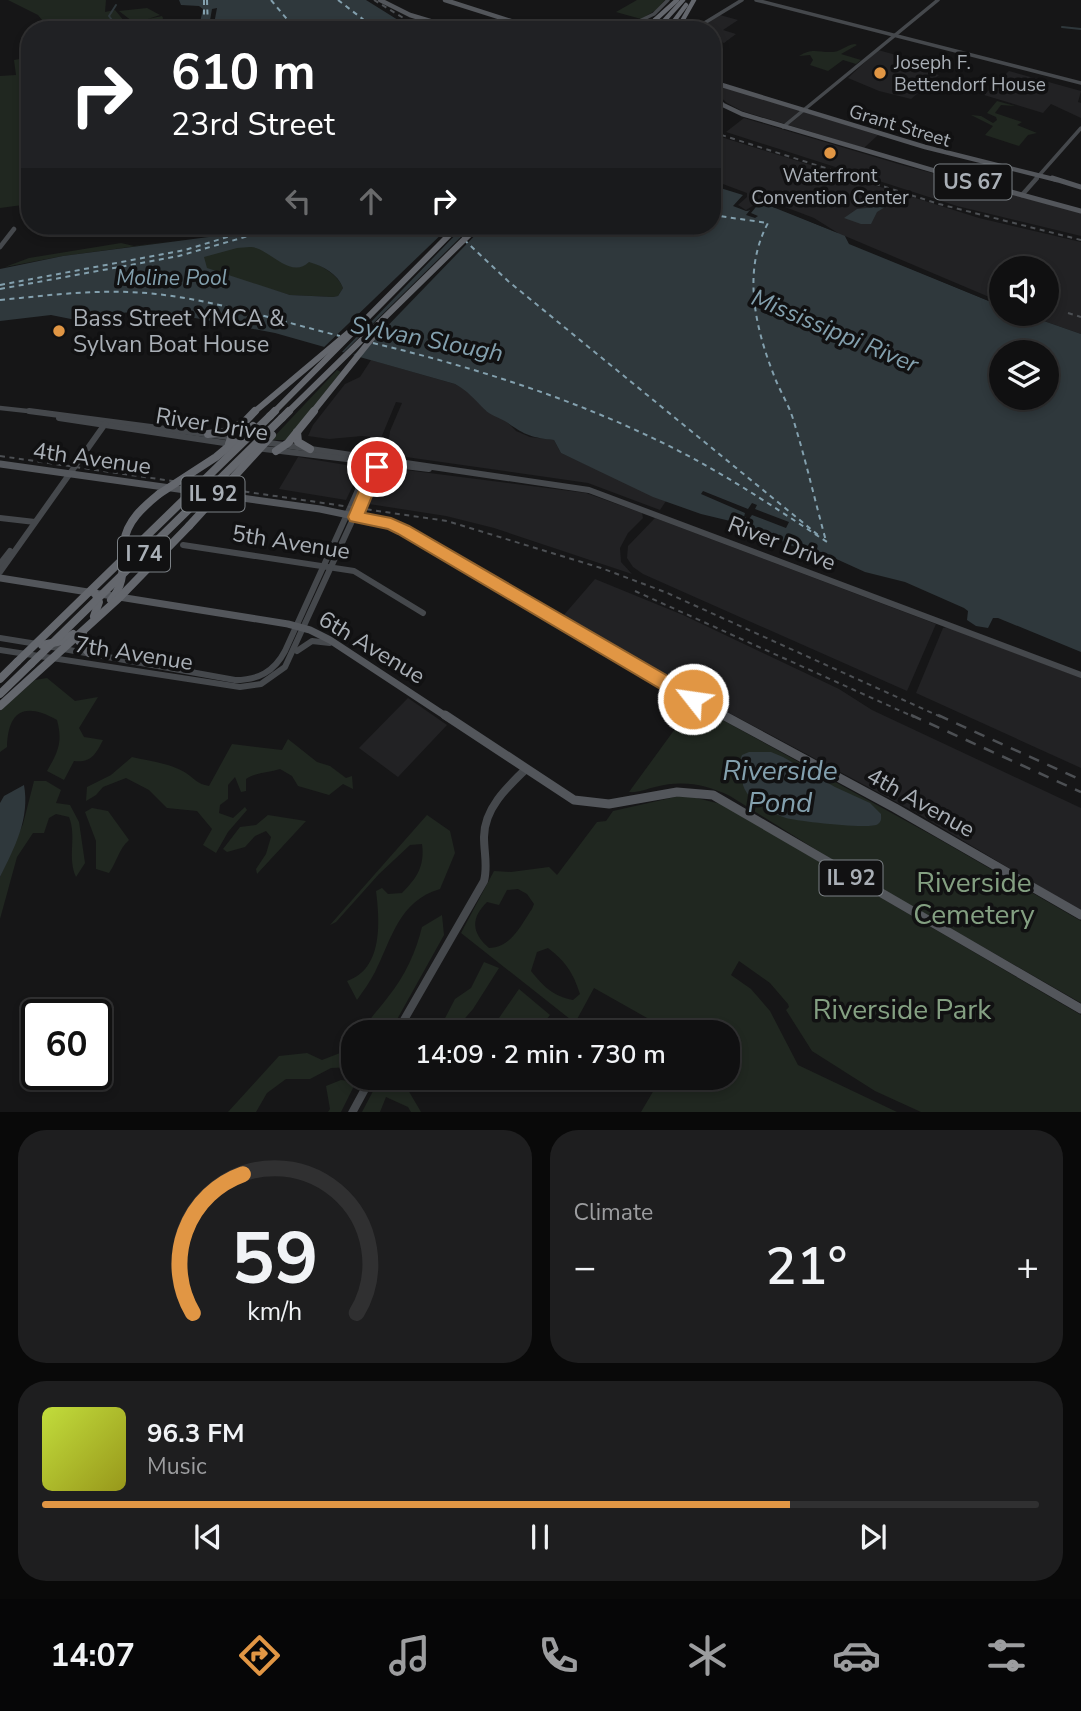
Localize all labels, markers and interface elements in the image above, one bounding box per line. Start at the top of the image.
text: 610 m [171,39,315,106]
icon: right [56,49,147,140]
place label: Joseph F. Bettendorf House [893,50,1046,98]
marker: Joseph F. Bettendorf House [872,65,888,81]
street label: Grant Street [846,98,954,154]
text: 23rd Street [171,103,335,146]
marker: Waterfront Convention Center [822,145,838,161]
place label: Waterfront Convention Center [751,163,909,211]
road number: US 67 [934,164,1012,200]
icon: left [279,182,317,220]
icon: ahead [352,182,390,220]
icon: right [425,182,463,220]
map controls [989,256,1059,410]
button: sound [989,256,1059,326]
water label: Moline Pool [116,264,228,292]
water label: Mississippi River [747,281,925,381]
place label: Bass Street YMCA & Sylvan Boat House [73,303,285,360]
water label: Sylvan Slough [348,309,506,369]
marker: Bass Street YMCA & Sylvan Boat House [51,323,67,339]
button: layers [989,340,1059,410]
street label: River Drive [154,400,270,449]
street label: 4th Avenue [31,435,153,482]
pin [347,437,407,497]
icon: arrive [358,448,396,486]
road number: IL 92 [182,476,244,512]
street label: River Drive [723,509,840,578]
street label: 5th Avenue [230,518,352,567]
road number: I 74 [118,536,170,572]
street label: 6th Avenue [313,603,431,691]
street label: 7th Avenue [73,629,195,678]
position arrow [656,662,730,736]
water label: Riverside Pond [722,752,838,822]
street label: 4th Avenue [861,760,980,845]
road number: IL 92 [820,860,882,896]
park label: Riverside Cemetery [913,864,1035,934]
park label: Riverside Park [813,991,992,1029]
speed limit sign: 60 [21,999,112,1090]
text: 14:09 · 2 min · 730 m [415,1037,666,1072]
text: Climate [574,1197,653,1228]
text: 59 [231,1209,318,1309]
text: 21° [765,1231,847,1302]
text: − [574,1242,596,1293]
text: + [1016,1242,1039,1293]
text: km/h [247,1294,302,1328]
text: 96.3 FM [147,1416,244,1451]
text: Music [147,1451,207,1482]
icon: previous [189,1518,227,1556]
icon: pause [521,1518,559,1556]
icon: next [854,1518,892,1556]
icon: directions [235,1631,284,1680]
icon: music [385,1631,434,1680]
icon: phone [534,1631,583,1680]
icon: climate [683,1631,732,1680]
icon: car [832,1631,881,1680]
icon: filters [982,1631,1031,1680]
text: 14:07 [50,1634,135,1677]

